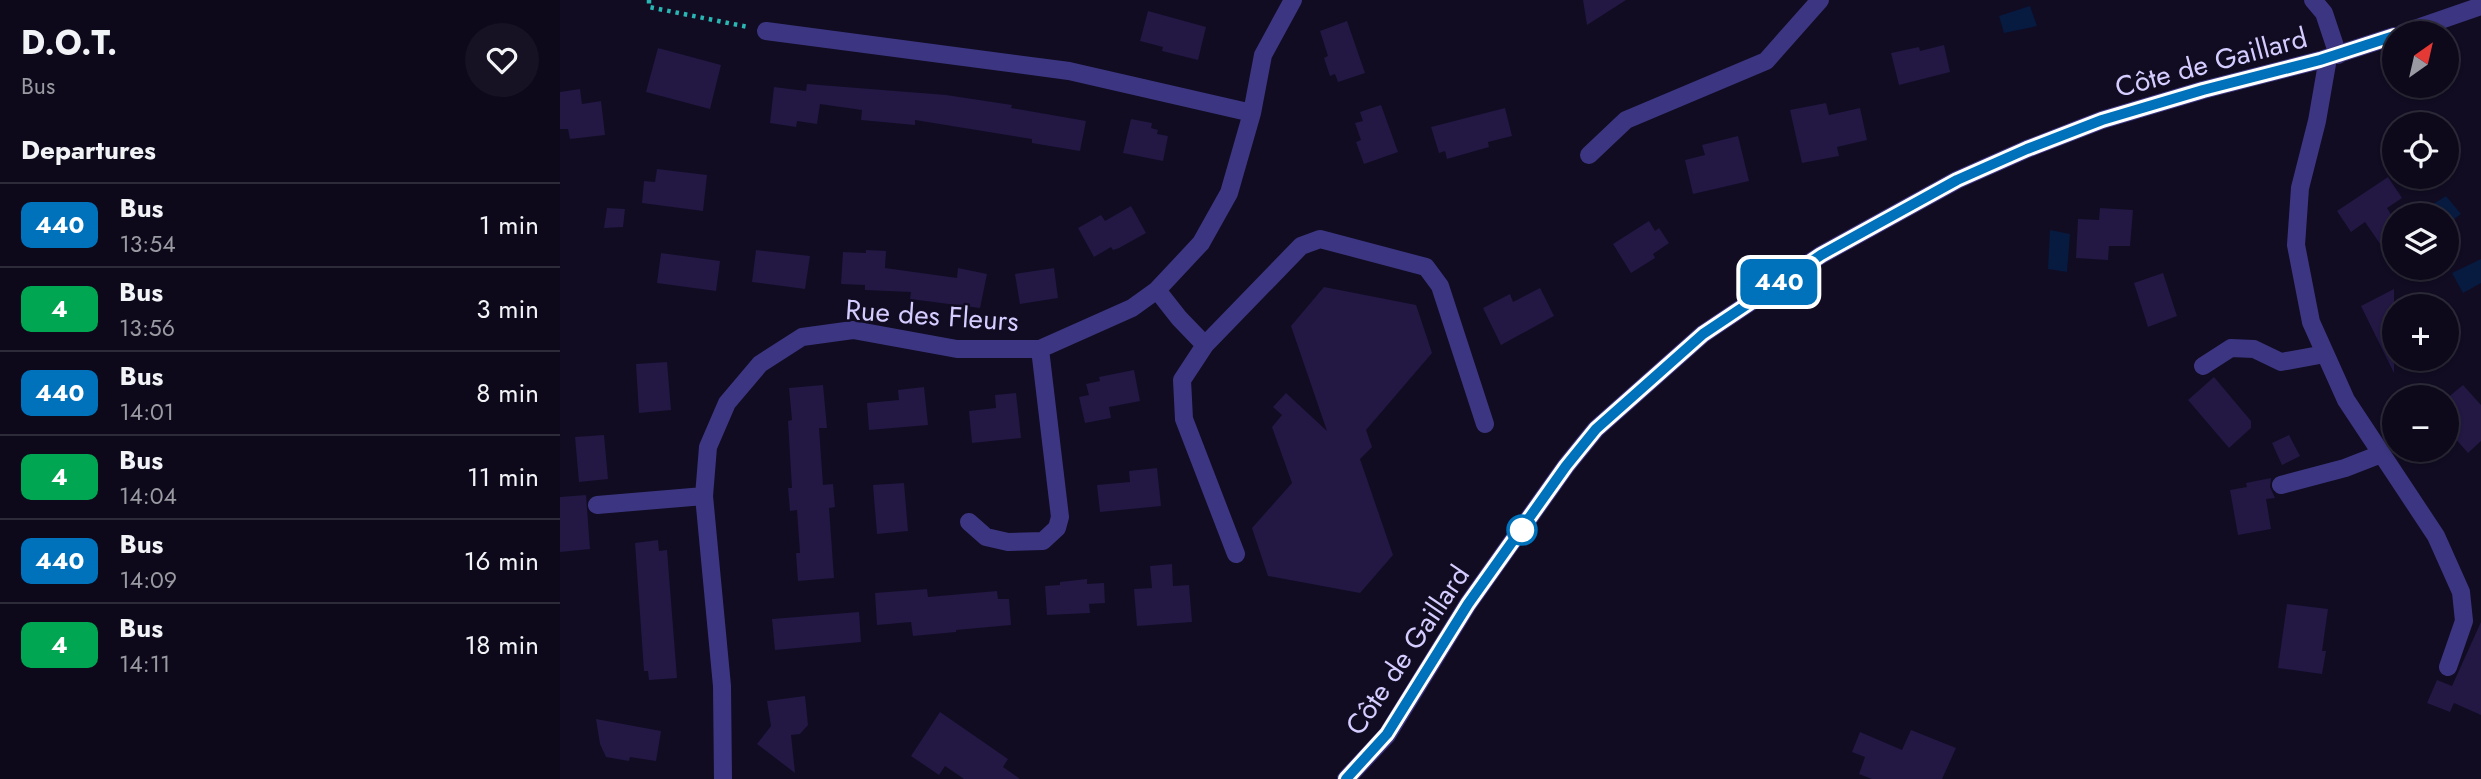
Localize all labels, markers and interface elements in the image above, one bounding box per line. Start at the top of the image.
street label: Côte de Gaillard [2111,17,2312,108]
text: D.O.T. [21,19,117,66]
north arrow [2382,21,2459,98]
map controls [2382,21,2459,462]
button: heart [465,23,539,97]
text: Bus [21,69,55,103]
button: locate [2382,112,2459,189]
text: Departures [21,131,156,169]
text: Bus [119,189,163,227]
button: layers [2382,203,2459,280]
text: 1 min [479,206,539,244]
text: 440 [35,207,84,242]
text: 13:54 [119,227,176,261]
line badge: 440 [1739,259,1819,305]
text: 440 [1754,264,1804,299]
text: Bus [119,273,163,311]
street label: Rue des Fleurs [844,289,1020,342]
text: 3 min [476,290,539,328]
text: 4 [51,291,68,326]
button: + [2382,294,2459,371]
text: 13:56 [119,311,175,345]
text: Bus [119,357,163,395]
text: 8 min [476,374,539,412]
text: 440 [35,375,84,410]
button: − [2382,385,2459,462]
text: 14:01 [119,395,174,429]
text: Bus [119,441,163,479]
text: 11 min [467,458,539,496]
text: 4 [51,459,68,494]
text: 14:04 [119,479,177,513]
unlabelled marker [1507,515,1537,545]
text: Bus [119,525,163,563]
text: 16 min [464,542,539,580]
text: 440 [35,543,84,578]
street label: Côte de Gaillard [1335,557,1480,743]
text: 14:09 [119,563,177,597]
text: Bus [119,609,163,647]
text: 18 min [465,626,539,664]
text: 4 [51,627,68,662]
text: 14:11 [119,647,170,681]

